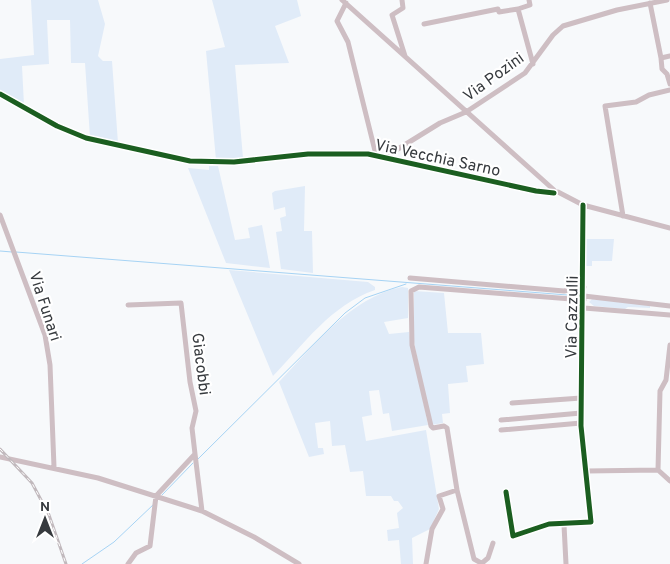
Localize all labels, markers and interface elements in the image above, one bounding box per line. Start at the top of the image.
street label: Via Pozini [460,49,529,107]
street label: Via Vecchia Sarno [373,136,502,182]
street label: Via Funari [23,269,65,344]
street label: Via Cazzulli [562,275,584,359]
street label: Giacobbi [186,332,214,397]
north arrow [20,494,70,544]
text: N [40,499,50,516]

